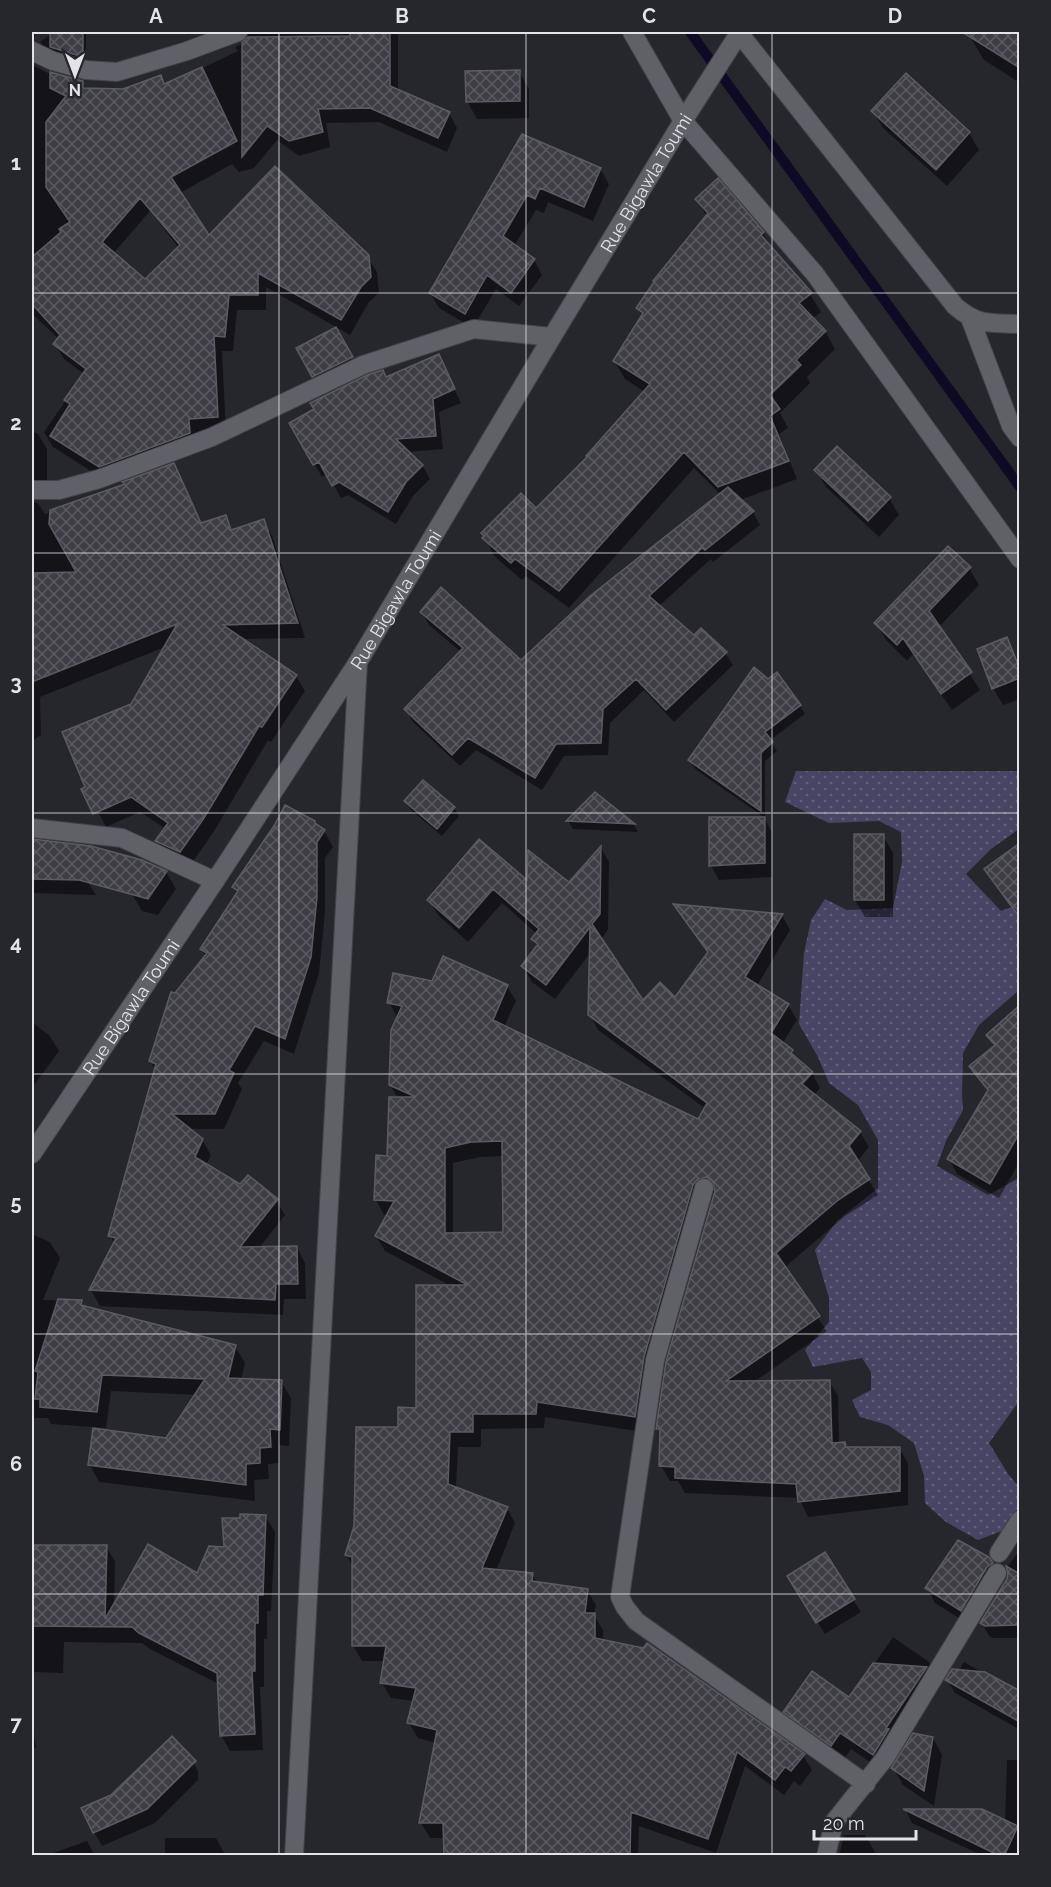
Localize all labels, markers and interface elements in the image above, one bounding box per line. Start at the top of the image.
text: A [149,4,163,28]
text: B [395,4,409,28]
text: C [642,4,656,28]
text: D [888,4,902,28]
north arrow [45,45,105,105]
text: N [69,80,81,99]
street label: Rue Bigawla Toumi [595,110,696,256]
text: 1 [11,151,21,175]
text: 2 [10,411,22,435]
street label: Rue Bigawla Toumi [346,526,445,673]
text: 3 [10,671,22,695]
text: 4 [10,931,22,955]
street label: Rue Bigawla Toumi [78,935,183,1079]
text: 5 [10,1191,22,1215]
text: 6 [10,1452,22,1476]
text: 7 [10,1712,22,1736]
scale bar [814,1803,916,1841]
text: 20 m [823,1813,865,1834]

